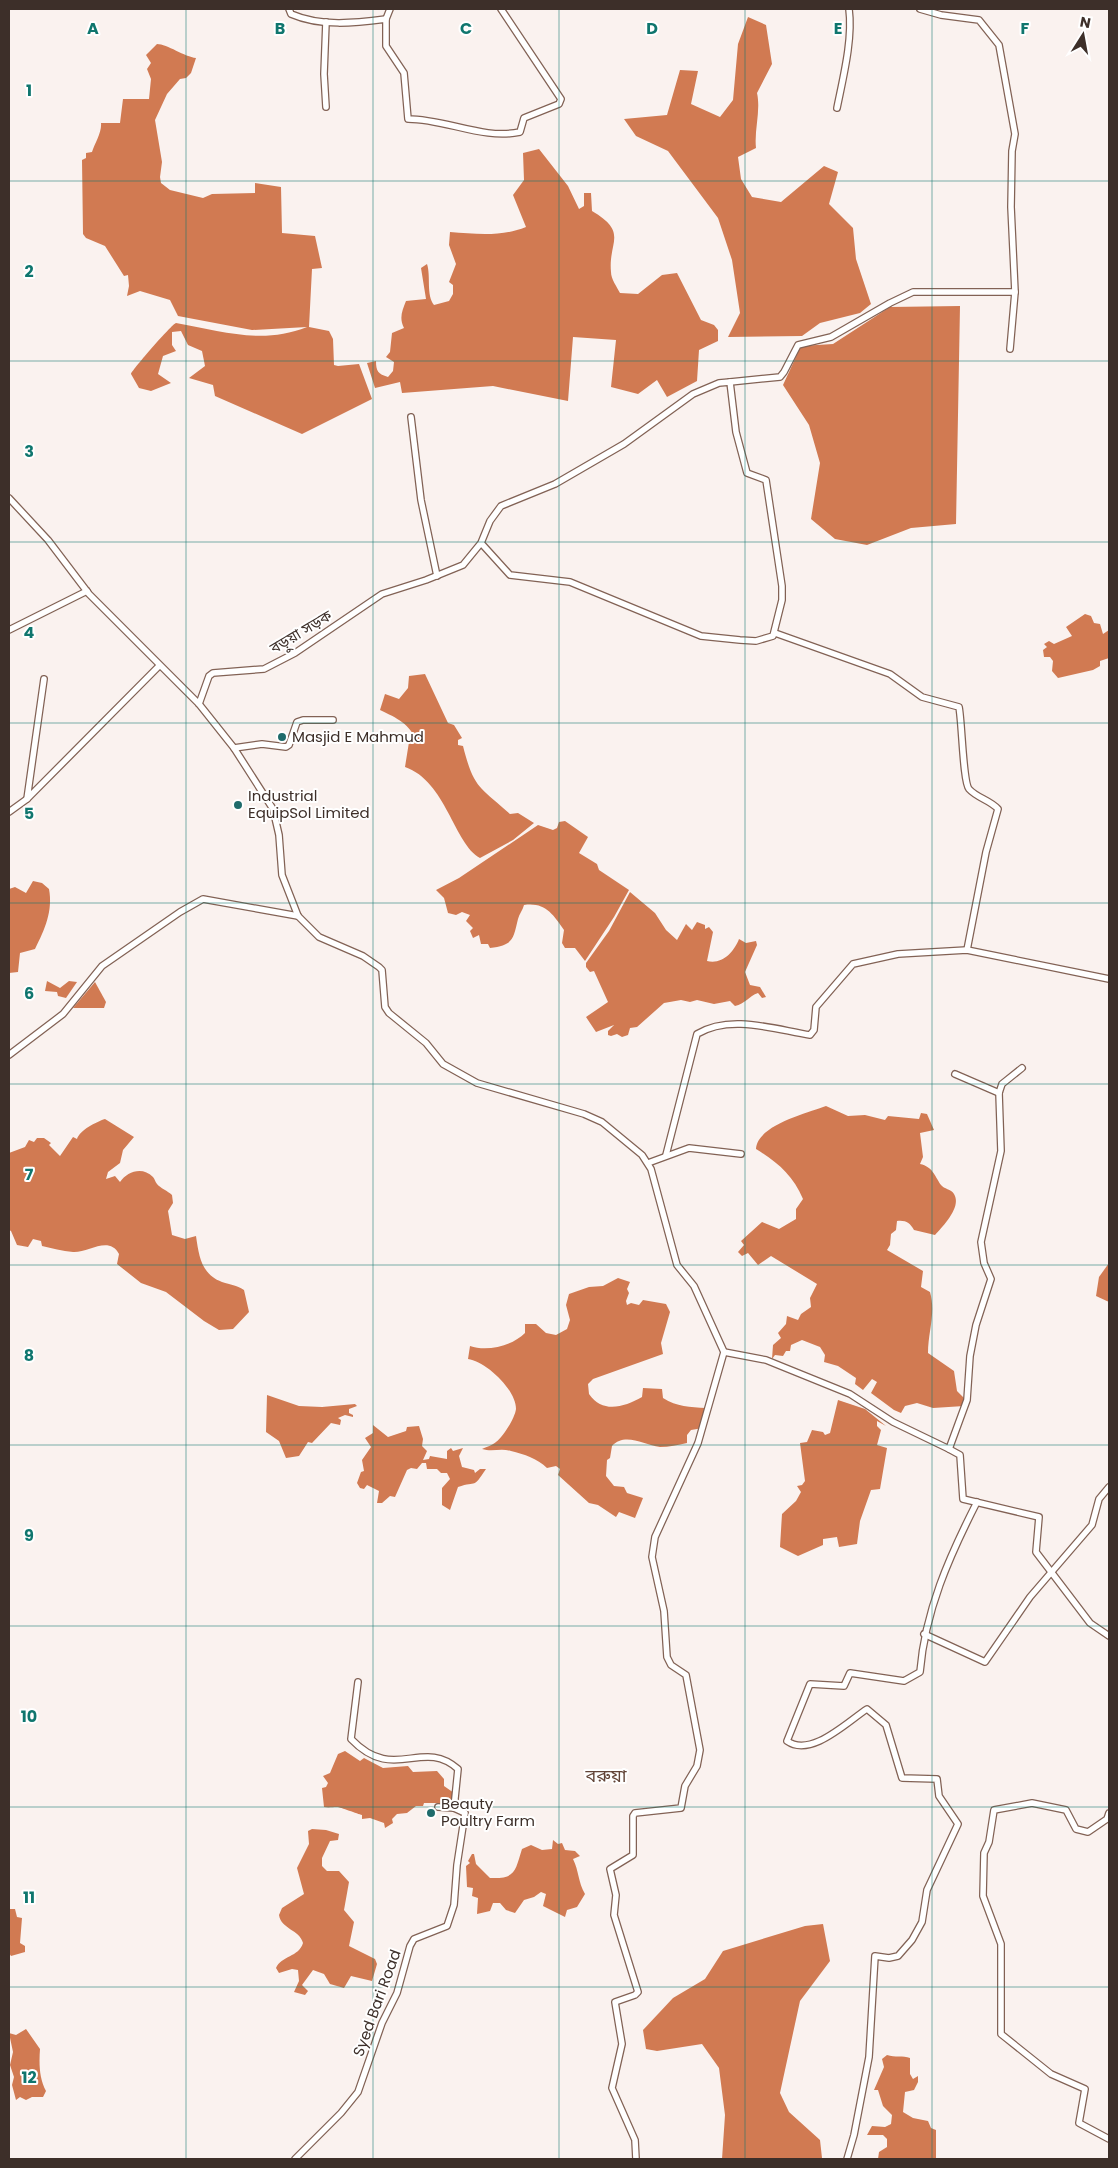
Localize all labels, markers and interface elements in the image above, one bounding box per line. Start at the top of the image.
north arrow [1058,10,1108,60]
text: N [1078,11,1093,33]
text: A [87,17,99,40]
text: B [275,17,285,40]
text: C [460,17,472,40]
text: D [646,17,658,40]
text: E [834,17,842,40]
text: F [1021,17,1030,40]
text: 1 [26,79,32,102]
text: 2 [24,260,34,283]
text: 3 [24,440,34,463]
street label: বড়ুয়া সড়ক [265,604,337,660]
text: 4 [24,621,35,644]
place label: Masjid E Mahmud [292,726,424,747]
marker: Masjid E Mahmud [276,731,288,743]
place label: Industrial EquipSol Limited [248,785,370,823]
marker: Industrial EquipSol Limited [232,799,244,811]
text: 5 [24,802,34,825]
text: 6 [24,982,34,1005]
text: 7 [25,1163,34,1186]
text: 8 [24,1344,34,1367]
text: 9 [24,1524,34,1547]
text: 10 [21,1705,37,1728]
district label: বরুয়া [584,1763,627,1788]
place label: Beauty Poultry Farm [441,1793,535,1831]
marker: Beauty Poultry Farm [425,1807,437,1819]
text: 11 [23,1886,35,1909]
street label: Syed Bari Road [347,1946,406,2059]
text: 12 [21,2066,37,2089]

